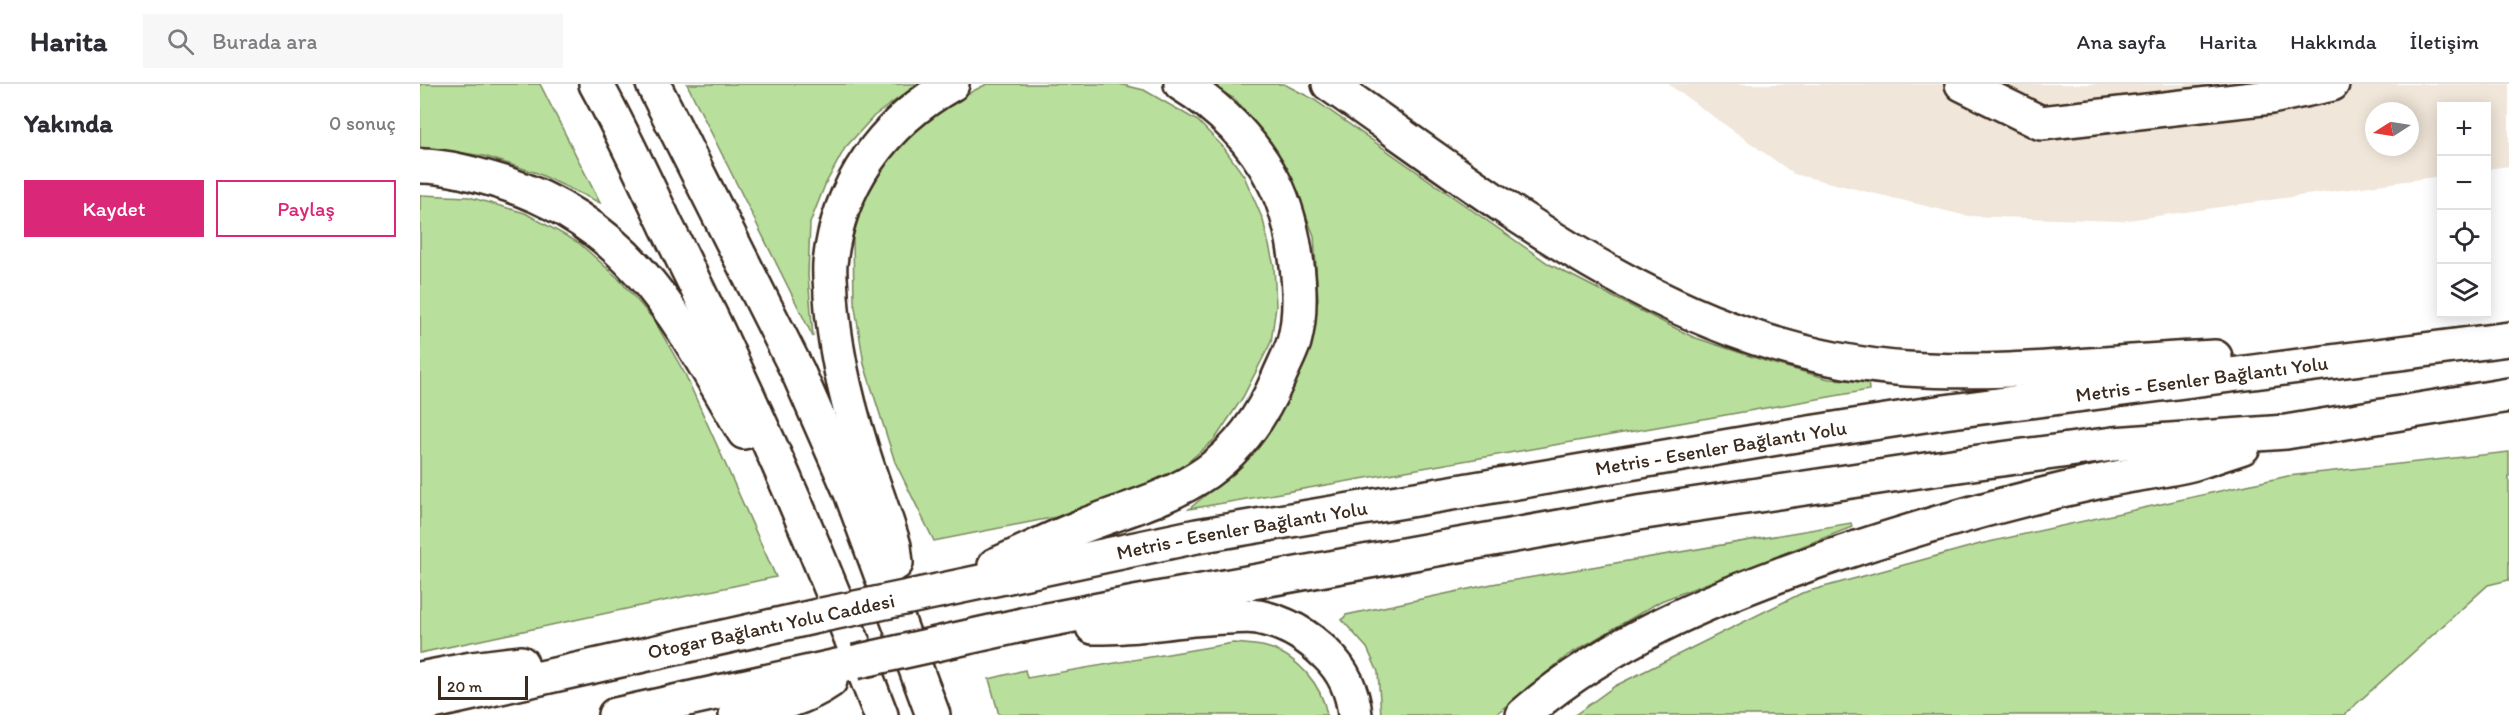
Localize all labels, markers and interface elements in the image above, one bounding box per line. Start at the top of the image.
search box [143,14,563,68]
text: Harita [30,24,107,58]
icon: search [164,25,197,58]
text: Burada ara [212,28,317,55]
text: Ana sayfa [2077,29,2166,54]
text: Harita [2199,29,2257,54]
text: Hakkında [2290,29,2377,54]
text: İletişim [2410,29,2479,54]
north arrow [2365,102,2419,156]
map controls [2437,102,2491,318]
button: + [2437,102,2491,156]
text: Yakında [24,107,113,139]
text: 0 sonuç [329,111,396,135]
button: − [2437,156,2491,210]
button: Kaydet [24,180,204,237]
button: Paylaş [216,180,396,237]
button: locate [2437,210,2491,264]
button: layers [2437,264,2491,318]
street label: Metris - Esenler Bağlantı Yolu [2074,350,2330,407]
street label: Metris - Esenler Bağlantı Yolu [1593,415,1848,481]
street label: Metris - Esenler Bağlantı Yolu [1114,495,1369,565]
street label: Otogar Bağlantı Yolu Caddesi [645,588,897,664]
scale bar [438,673,528,700]
text: 20 m [447,677,482,696]

